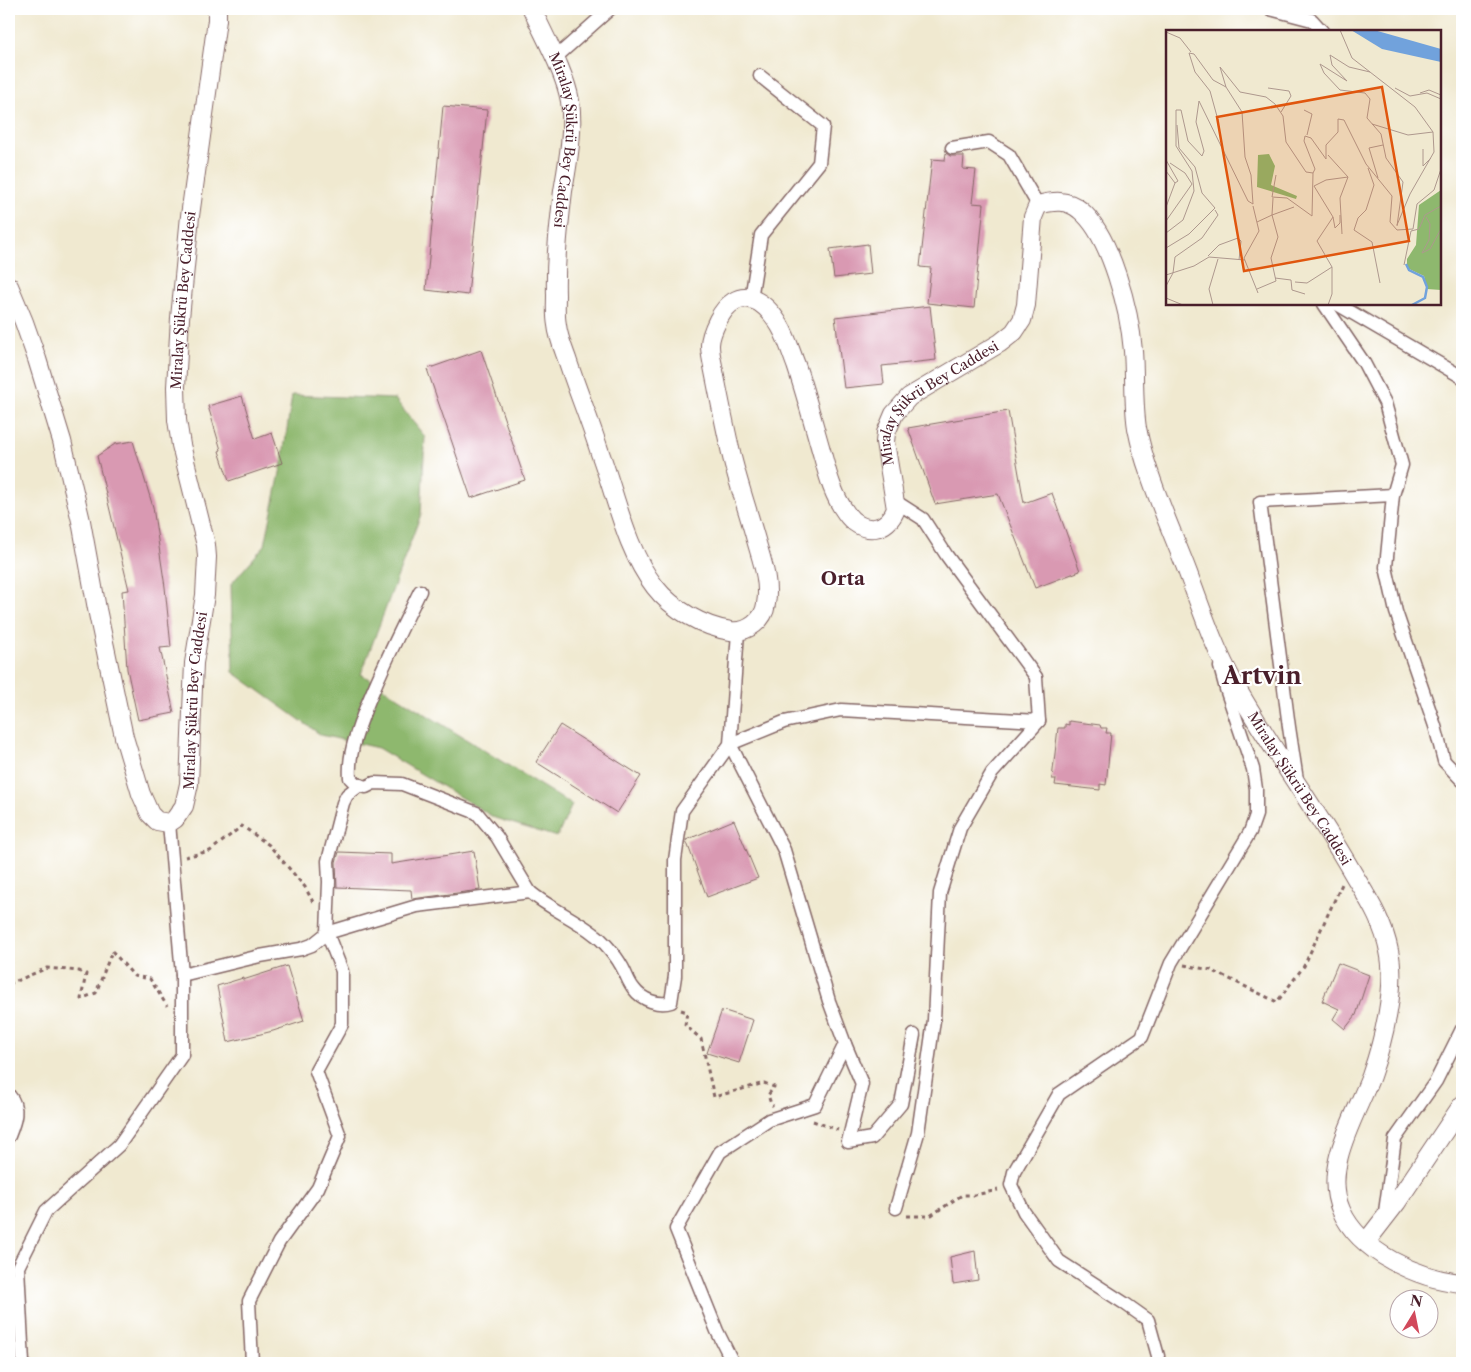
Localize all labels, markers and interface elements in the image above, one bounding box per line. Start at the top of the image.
inset map [1166,30,1441,305]
street label: Miralay Şükrü Bey Caddesi [545,49,580,229]
street label: Miralay Şükrü Bey Caddesi [167,210,200,390]
street label: Miralay Şükrü Bey Caddesi [876,337,1002,467]
district label: Orta [821,567,866,590]
street label: Miralay Şükrü Bey Caddesi [180,610,211,790]
district label: Artvin [1221,661,1302,690]
street label: Miralay Şükrü Bey Caddesi [1244,708,1355,868]
north arrow [1388,1290,1438,1340]
text: N [1409,1291,1424,1311]

